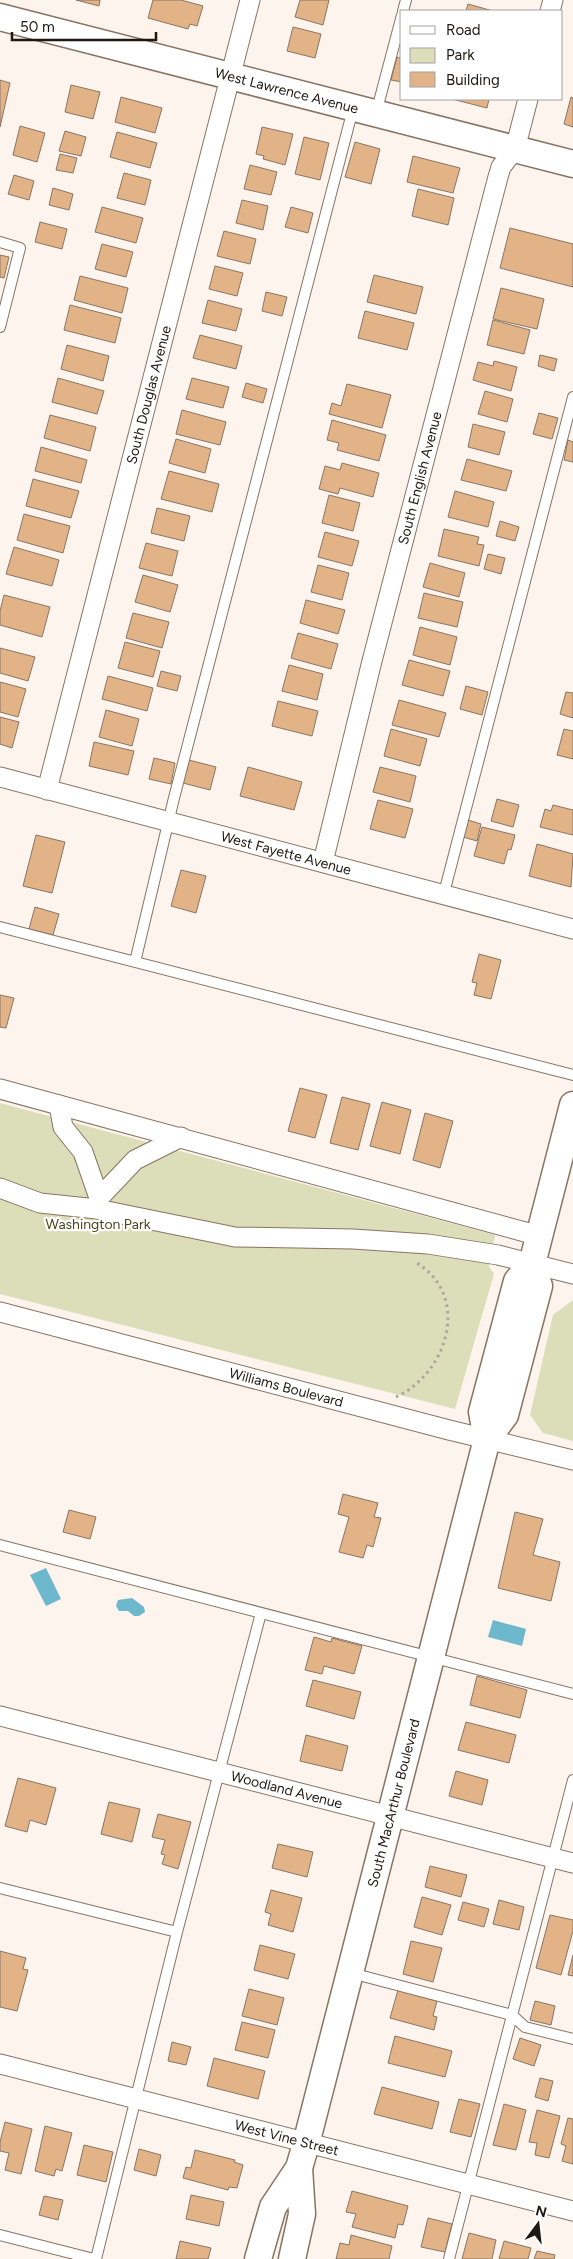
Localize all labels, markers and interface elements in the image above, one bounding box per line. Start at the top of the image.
scale bar [12,10,156,42]
legend [400,10,563,100]
text: 50 m [20,18,55,36]
text: Road [446,21,481,39]
text: Park [446,46,475,64]
street label: West Lawrence Avenue [213,64,360,118]
text: Building [446,71,500,89]
street label: South Douglas Avenue [123,323,175,466]
street label: South English Avenue [395,409,446,547]
street label: West Fayette Avenue [219,828,353,879]
park label: Washington Park [46,1216,151,1233]
street label: Williams Boulevard [227,1365,345,1411]
street label: South MacArthur Boulevard [364,1717,424,1889]
street label: Woodland Avenue [229,1768,344,1813]
street label: West Vine Street [233,2117,341,2160]
north arrow [513,2199,563,2249]
text: N [534,2202,549,2222]

